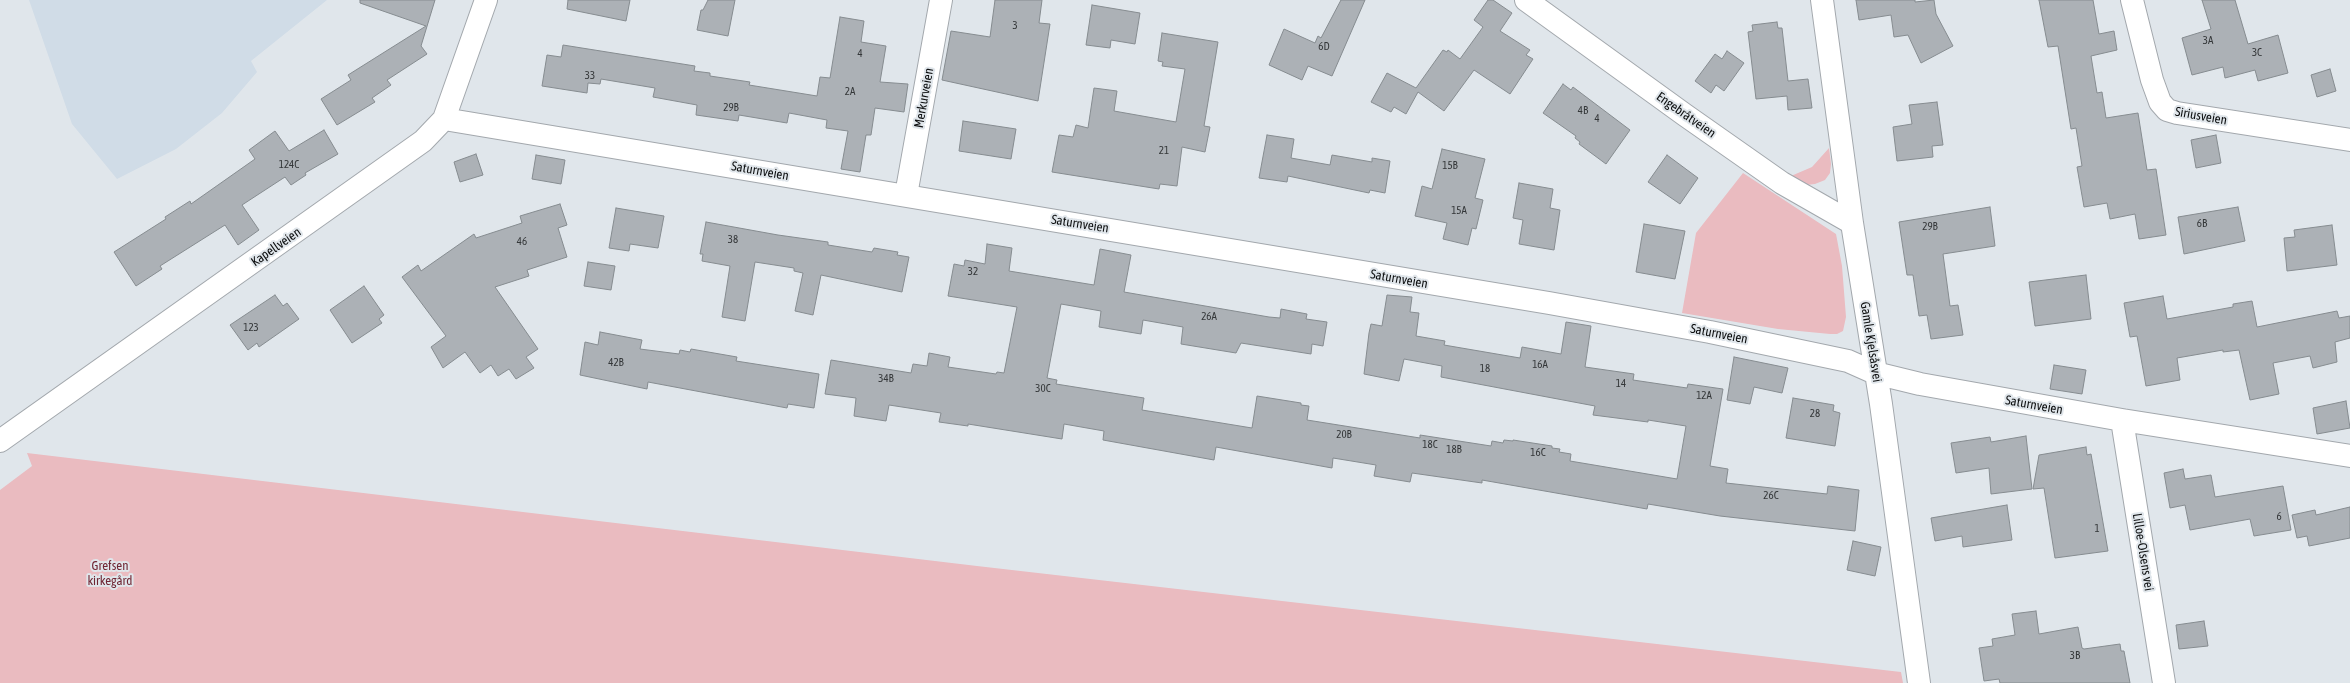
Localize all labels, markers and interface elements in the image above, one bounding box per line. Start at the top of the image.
house number: 3 [1012,19,1018,33]
house number: 3A [2203,34,2213,48]
house number: 6D [1318,40,1330,54]
house number: 3C [2252,46,2262,60]
house number: 4 [857,47,863,61]
street label: Merkurveien [911,67,937,129]
house number: 33 [585,69,595,83]
house number: 2A [845,85,855,99]
street label: Engebråtveien [1653,89,1719,141]
house number: 29B [723,101,739,115]
house number: 4B [1578,104,1588,118]
street label: Siriusveien [2174,104,2228,128]
house number: 4 [1594,112,1600,126]
house number: 21 [1159,144,1169,158]
house number: 124C [279,158,299,172]
street label: Saturnveien [730,158,790,184]
house number: 15B [1442,159,1458,173]
house number: 15A [1451,204,1467,218]
street label: Saturnveien [1050,212,1110,236]
house number: 6B [2197,217,2207,231]
house number: 29B [1922,220,1938,234]
street label: Kapellveien [248,224,304,270]
house number: 38 [728,233,738,247]
house number: 46 [517,235,527,249]
house number: 32 [968,265,978,279]
street label: Saturnveien [1369,266,1429,292]
street label: Gamle Kjelsåsvei [1857,301,1885,383]
house number: 26A [1201,310,1217,324]
house number: 123 [243,321,259,335]
street label: Saturnveien [1689,321,1749,347]
house number: 42B [608,356,624,370]
house number: 16A [1532,358,1548,372]
house number: 18 [1480,362,1490,376]
house number: 34B [878,372,894,386]
house number: 14 [1616,377,1626,391]
house number: 30C [1035,382,1051,396]
house number: 12A [1696,389,1712,403]
street label: Saturnveien [2004,392,2064,418]
house number: 28 [1810,407,1820,421]
house number: 20B [1336,428,1352,442]
house number: 18C [1422,438,1438,452]
house number: 18B [1446,443,1462,457]
house number: 16C [1530,446,1546,460]
house number: 26C [1763,489,1779,503]
house number: 6 [2276,510,2282,524]
street label: Lilloe-Olsens vei [2129,512,2157,592]
house number: 1 [2094,522,2100,536]
park label: Grefsen kirkegård [88,558,132,589]
house number: 3B [2070,649,2080,663]

